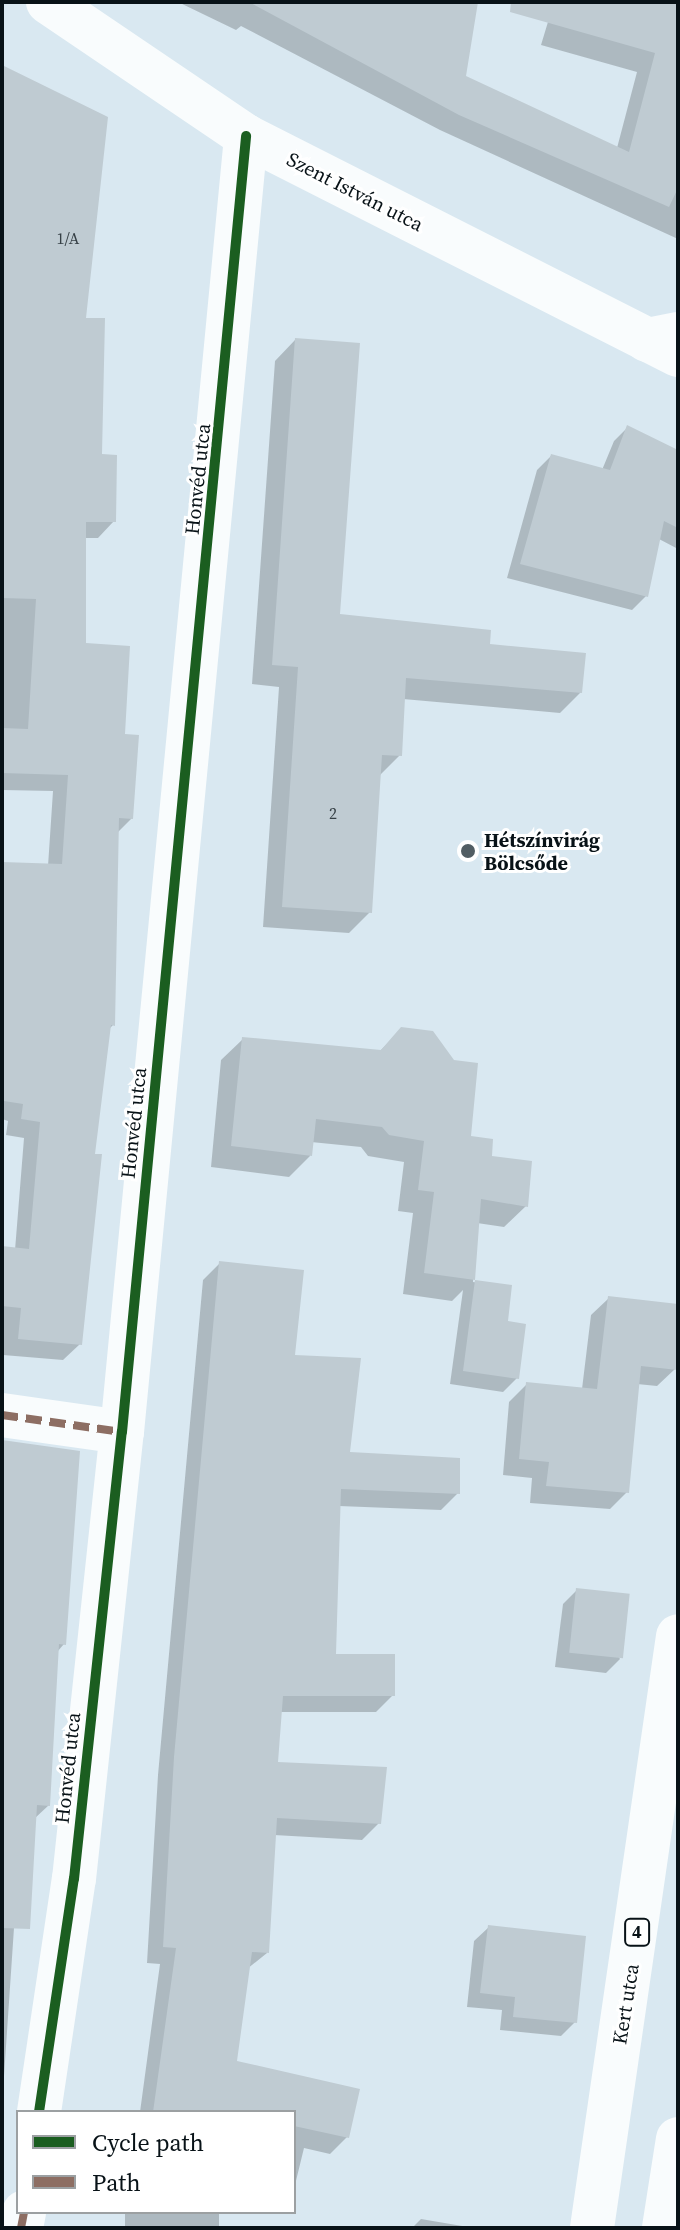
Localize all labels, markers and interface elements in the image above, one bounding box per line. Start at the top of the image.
street label: Szent István utca [283,147,427,237]
house number: 1/A [57,228,79,248]
street label: Honvéd utca [180,422,216,536]
house number: 2 [329,803,337,823]
place label: Hétszínvirág Bölcsőde [484,828,600,875]
marker: Hétszínvirág Bölcsőde [459,842,477,860]
street label: Honvéd utca [116,1066,152,1180]
street label: Honvéd utca [50,1711,86,1825]
road number: 4 [623,1918,651,1946]
street label: Kert utca [608,1962,644,2046]
legend [16,2110,296,2214]
text: Cycle path [92,2126,204,2159]
text: Path [92,2166,141,2199]

